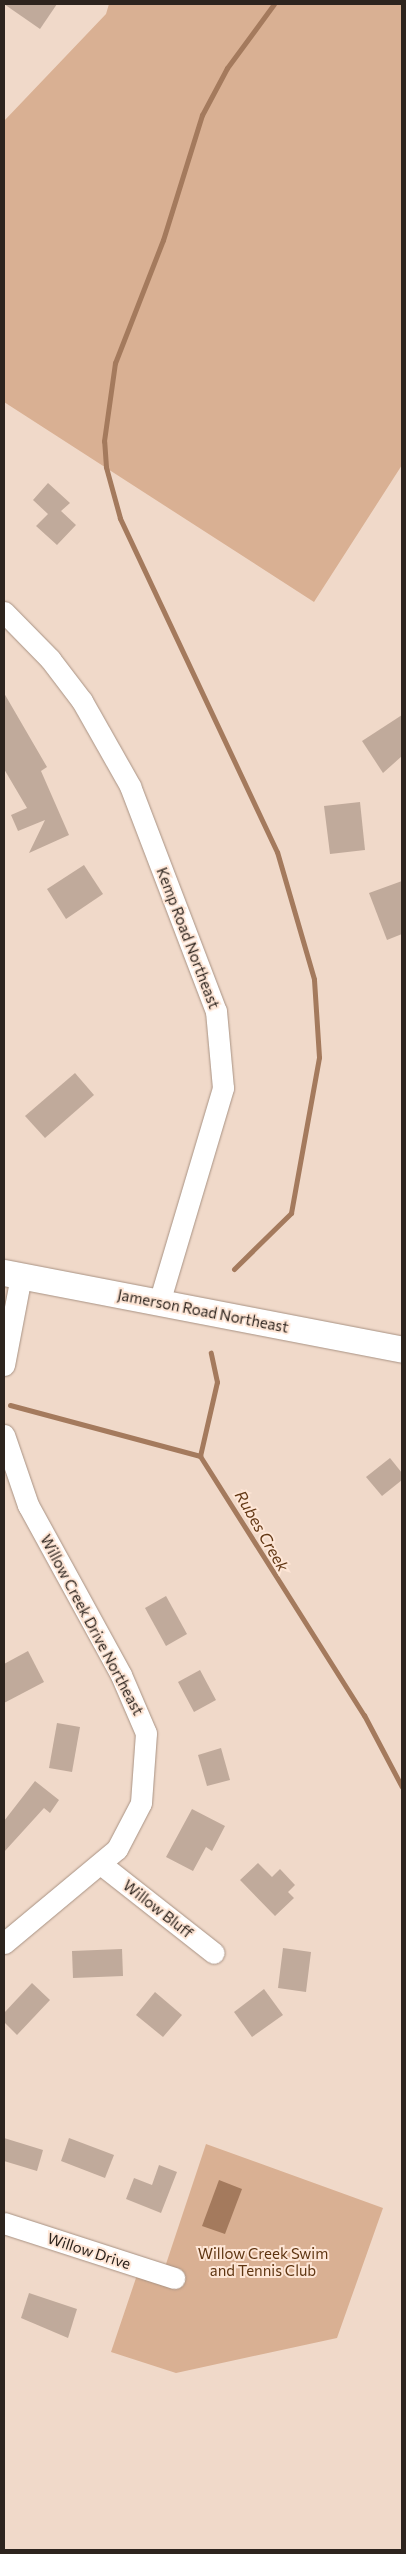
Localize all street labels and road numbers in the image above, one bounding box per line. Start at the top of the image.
street label: Kemp Road Northeast [153,865,223,1011]
street label: Jamerson Road Northeast [116,1286,290,1336]
street label: Willow Creek Drive Northeast [37,1532,147,1718]
street label: Willow Bluff [119,1876,197,1942]
street label: Willow Drive [45,2229,133,2273]

